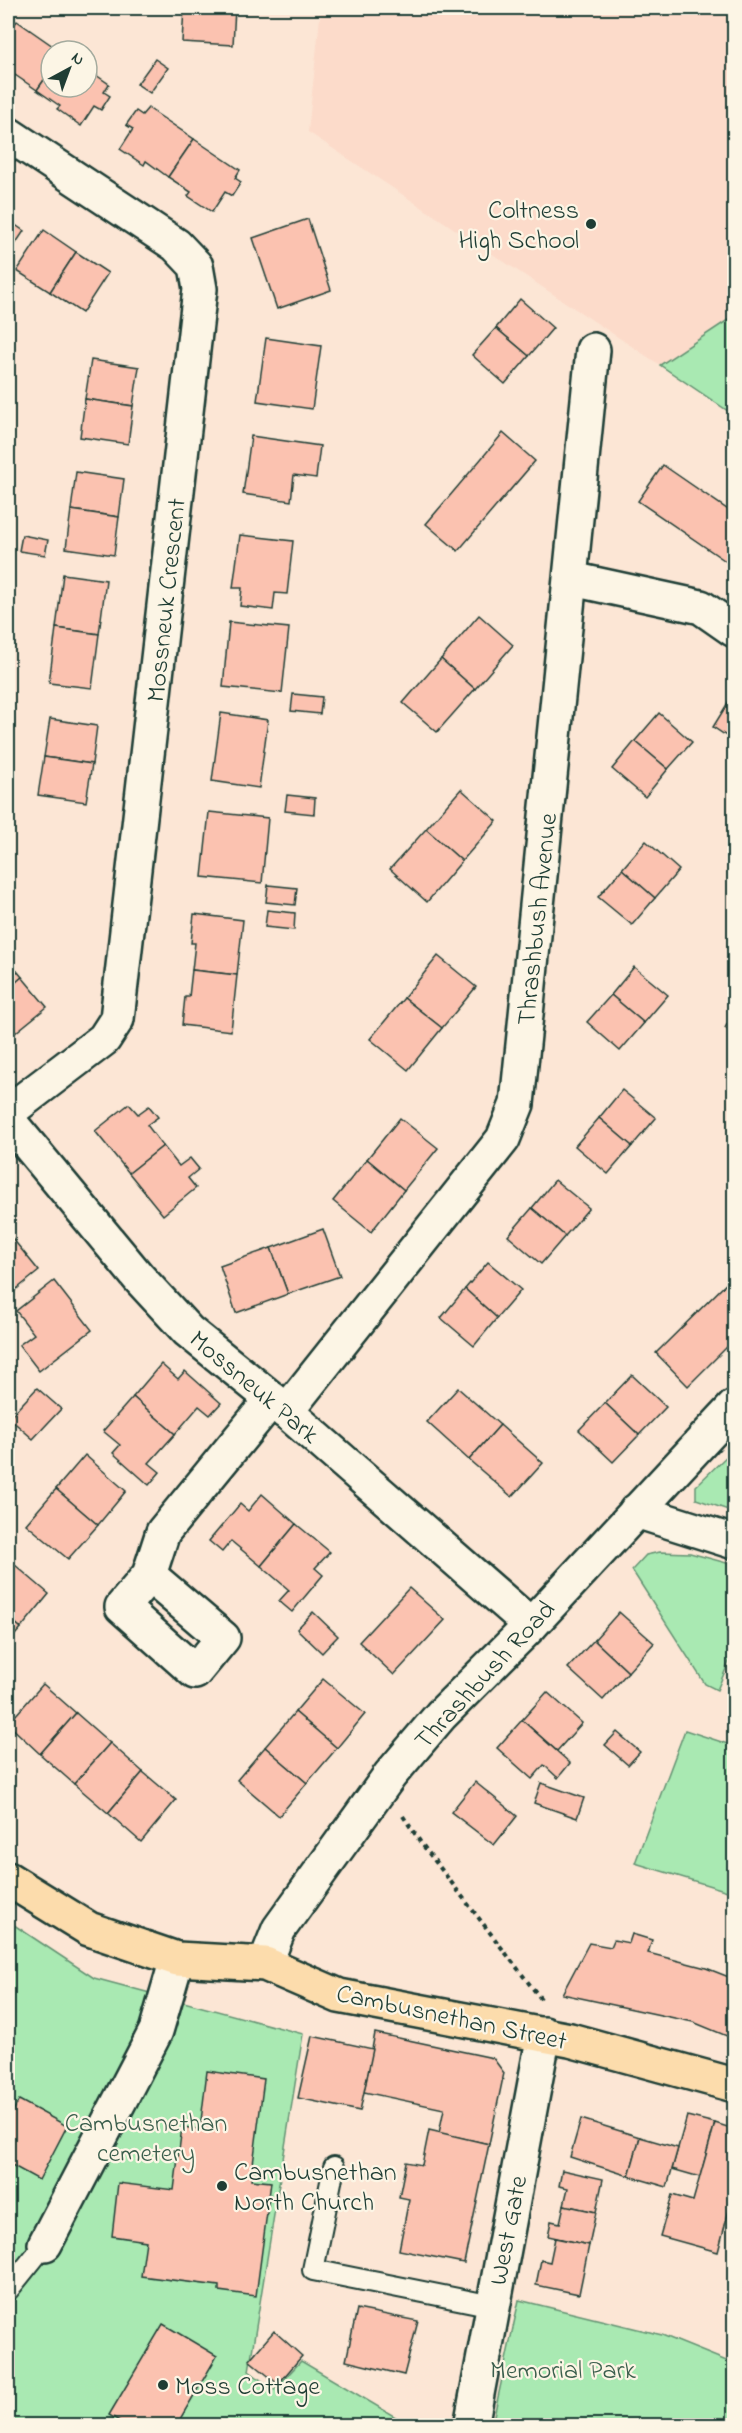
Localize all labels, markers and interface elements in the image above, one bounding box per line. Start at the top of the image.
north arrow [39,39,99,99]
text: N [66,47,90,72]
place label: Coltness High School [458,193,579,261]
marker: Coltness High School [584,217,598,231]
street label: Mossneuk Crescent [138,496,198,704]
street label: Thrashbush Avenue [509,811,569,1027]
street label: Mossneuk Park [180,1322,327,1455]
street label: Thrashbush Road [407,1593,566,1759]
street label: Cambusnethan Street [333,1976,570,2062]
park label: Cambusnethan cemetery [65,2106,227,2174]
place label: Cambusnethan North Church [234,2155,397,2223]
street label: West Gate [481,2172,539,2289]
marker: Cambusnethan North Church [215,2179,229,2193]
park label: Memorial Park [490,2353,636,2391]
place label: Moss Cottage [175,2369,320,2407]
marker: Moss Cottage [156,2378,170,2392]

